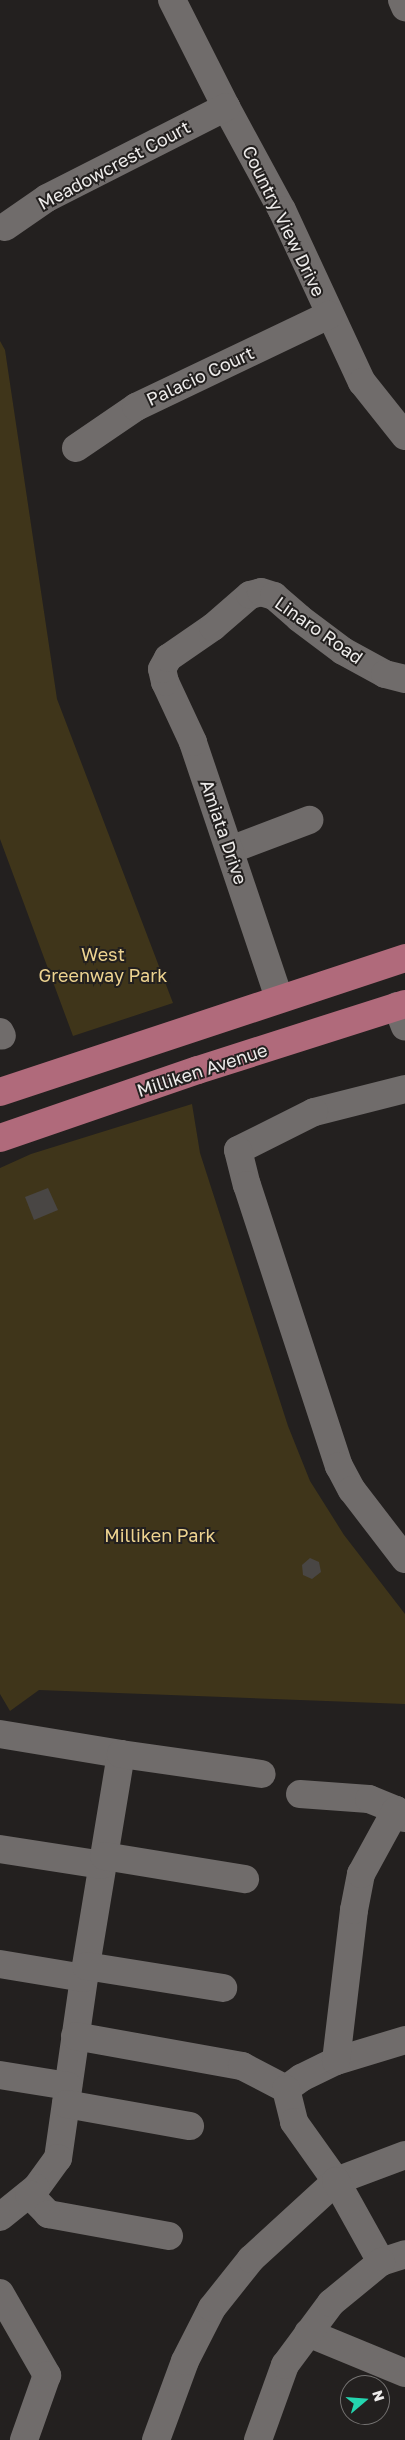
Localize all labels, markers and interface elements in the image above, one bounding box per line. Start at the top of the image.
street label: Meadowcrest Court [34,116,194,214]
street label: Country View Drive [238,142,330,300]
street label: Palacio Court [143,342,257,410]
street label: Linaro Road [271,592,367,668]
street label: Amiata Drive [196,777,252,887]
park label: West Greenway Park [39,944,167,986]
street label: Milliken Avenue [134,1039,270,1101]
park label: Milliken Park [104,1524,216,1546]
north arrow [340,2375,390,2425]
text: N [369,2388,389,2403]

